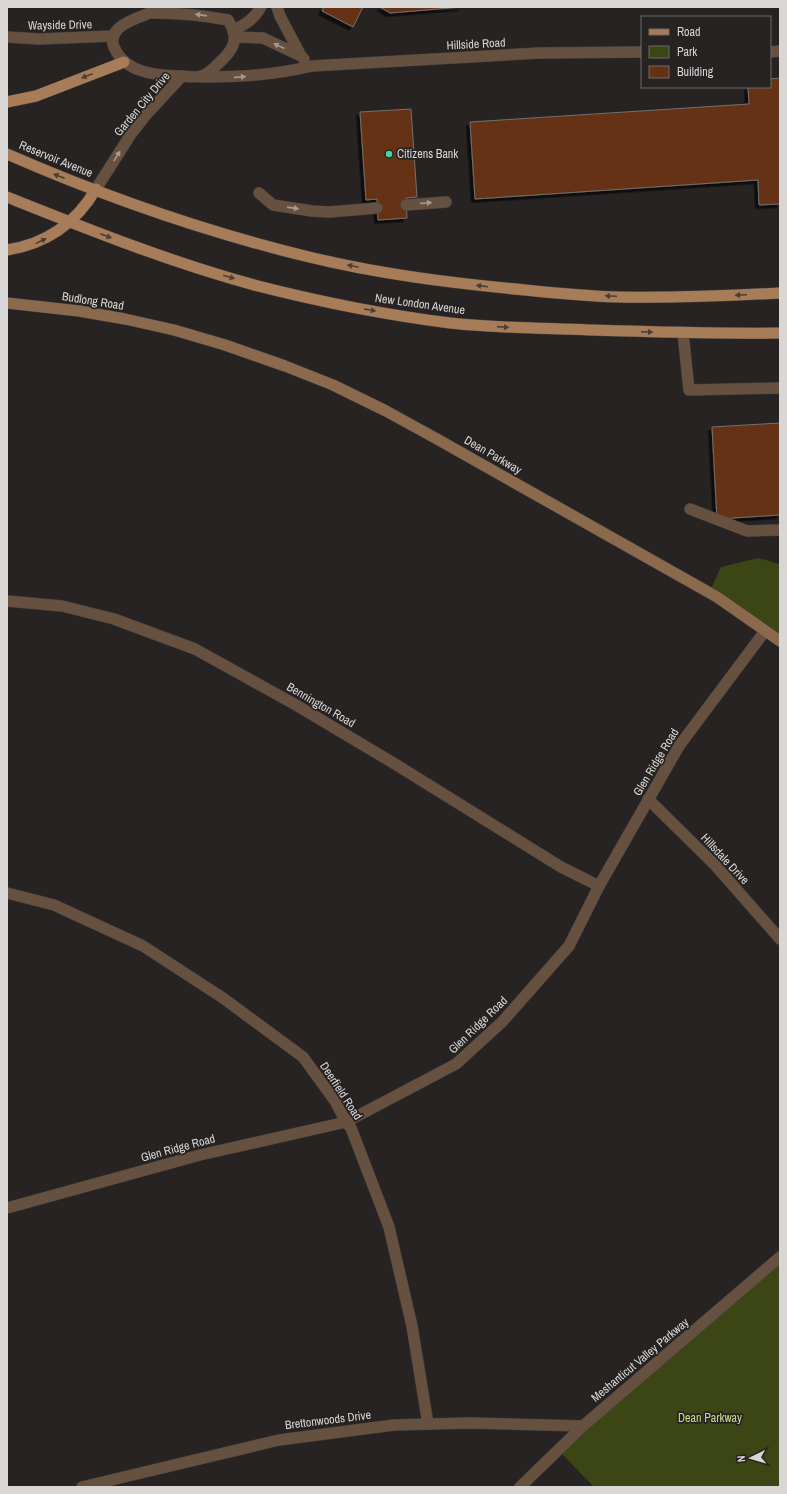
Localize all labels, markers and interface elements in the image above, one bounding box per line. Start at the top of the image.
one-way arrow [195,12,207,18]
street label: Wayside Drive [28,16,92,34]
legend [641,16,771,88]
text: Road [677,24,701,40]
street label: Hillside Road [446,34,506,54]
one-way arrow [274,43,285,49]
text: Park [677,44,697,60]
text: Building [677,64,714,80]
street label: Garden City Drive [110,68,174,140]
one-way arrow [234,73,246,80]
one-way arrow [81,74,93,80]
street label: Reservoir Avenue [17,137,95,181]
place label: Citizens Bank [397,146,458,162]
marker: Citizens Bank [384,149,394,159]
one-way arrow [113,151,120,162]
one-way arrow [53,172,65,178]
one-way arrow [420,200,432,207]
one-way arrow [287,205,299,211]
one-way arrow [101,233,113,239]
one-way arrow [35,238,46,244]
one-way arrow [347,263,359,269]
one-way arrow [224,274,236,280]
one-way arrow [475,283,488,289]
street label: Budlong Road [61,288,125,314]
street label: New London Avenue [374,290,466,318]
one-way arrow [735,291,747,298]
one-way arrow [605,293,617,300]
one-way arrow [364,307,376,313]
one-way arrow [497,323,509,330]
one-way arrow [641,329,654,335]
street label: Dean Parkway [461,432,525,478]
street label: Bennington Road [284,679,358,731]
street label: Glen Ridge Road [630,725,682,799]
street label: Hillsdale Drive [697,830,753,888]
street label: Glen Ridge Road [445,993,511,1057]
street label: Deerfield Road [316,1059,366,1123]
street label: Glen Ridge Road [139,1130,217,1166]
street label: Meshanticut Valley Parkway [588,1314,692,1406]
street label: Brettonwoods Drive [284,1407,372,1433]
park label: Dean Parkway [678,1410,742,1426]
north arrow [731,1438,771,1478]
text: N [734,1455,748,1463]

